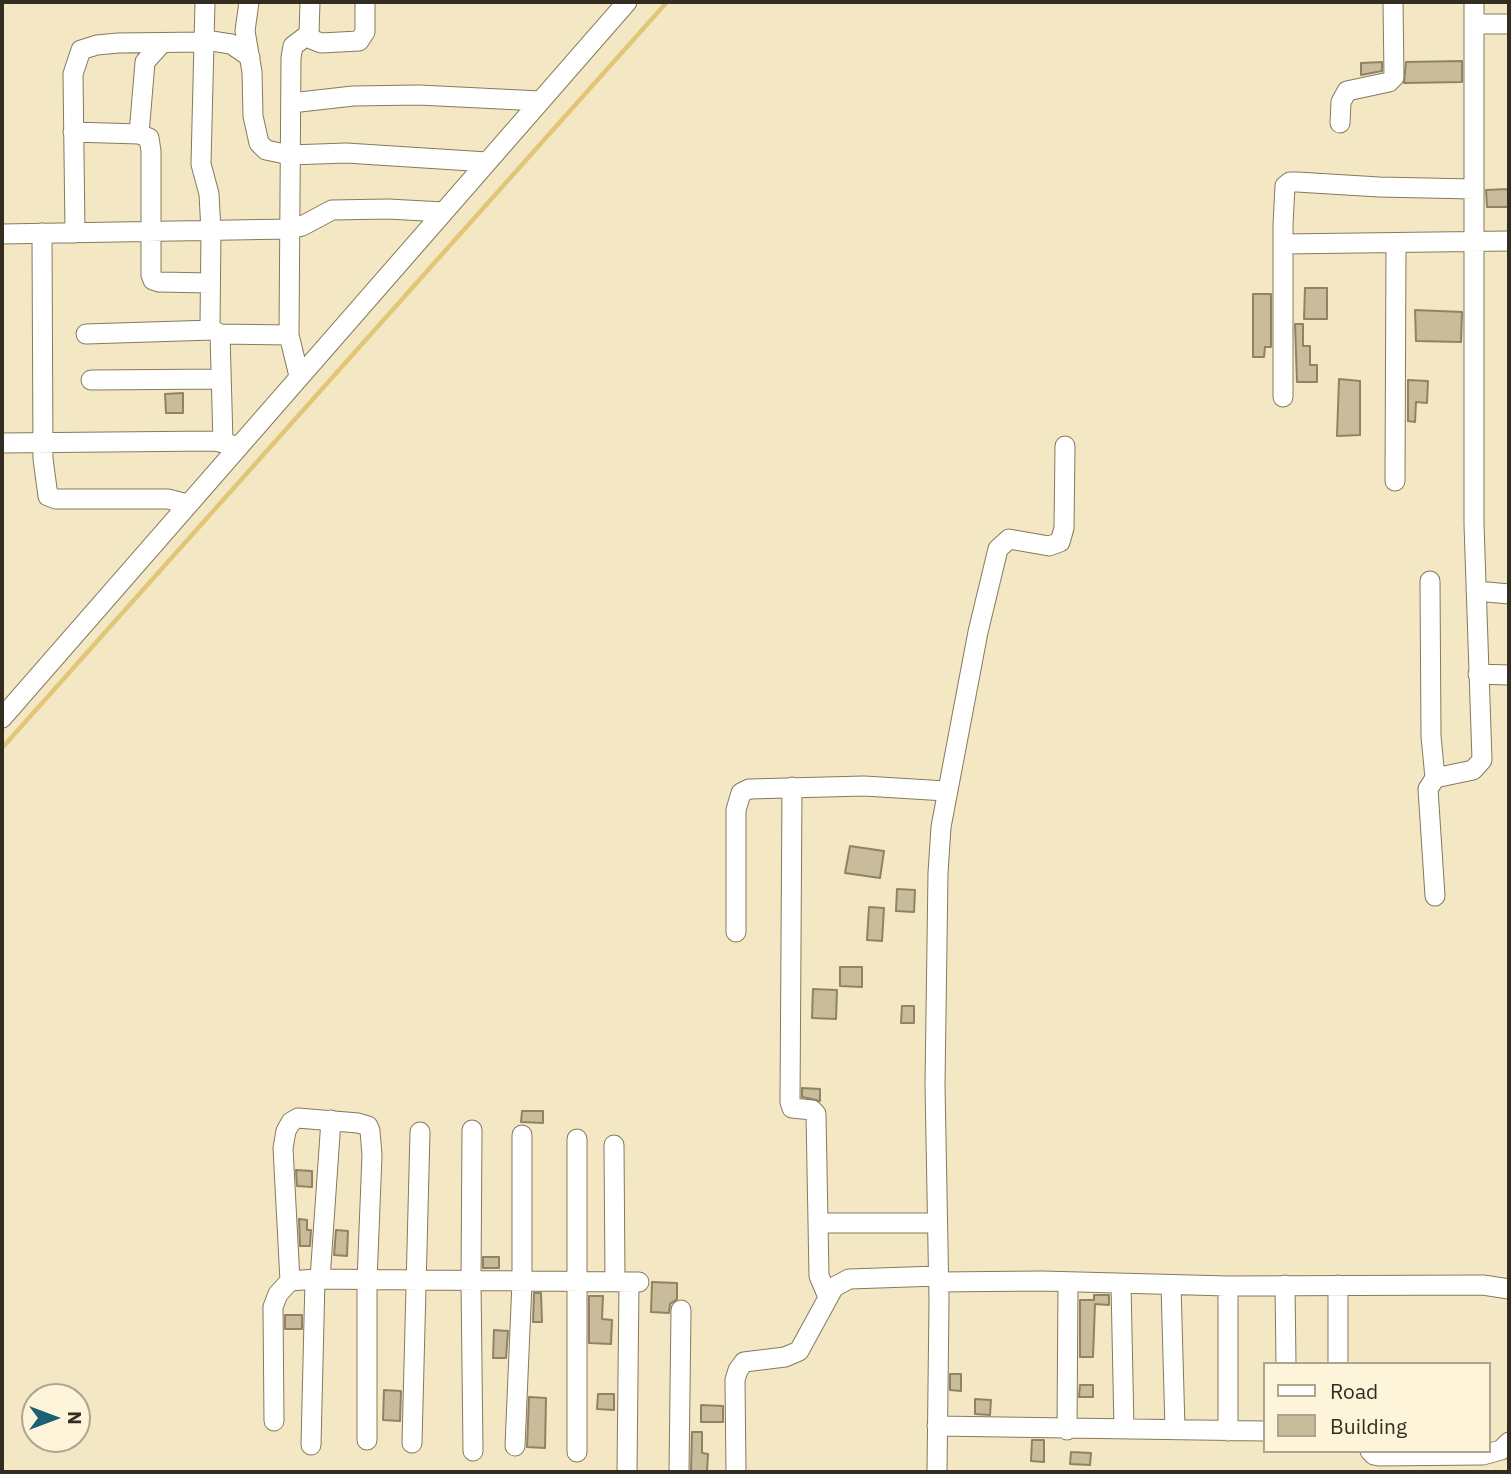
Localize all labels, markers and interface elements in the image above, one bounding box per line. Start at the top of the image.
legend [1262,1362,1490,1453]
text: Road [1330,1377,1378,1405]
north arrow [21,1383,91,1453]
text: N [63,1411,87,1425]
text: Building [1330,1412,1407,1440]

